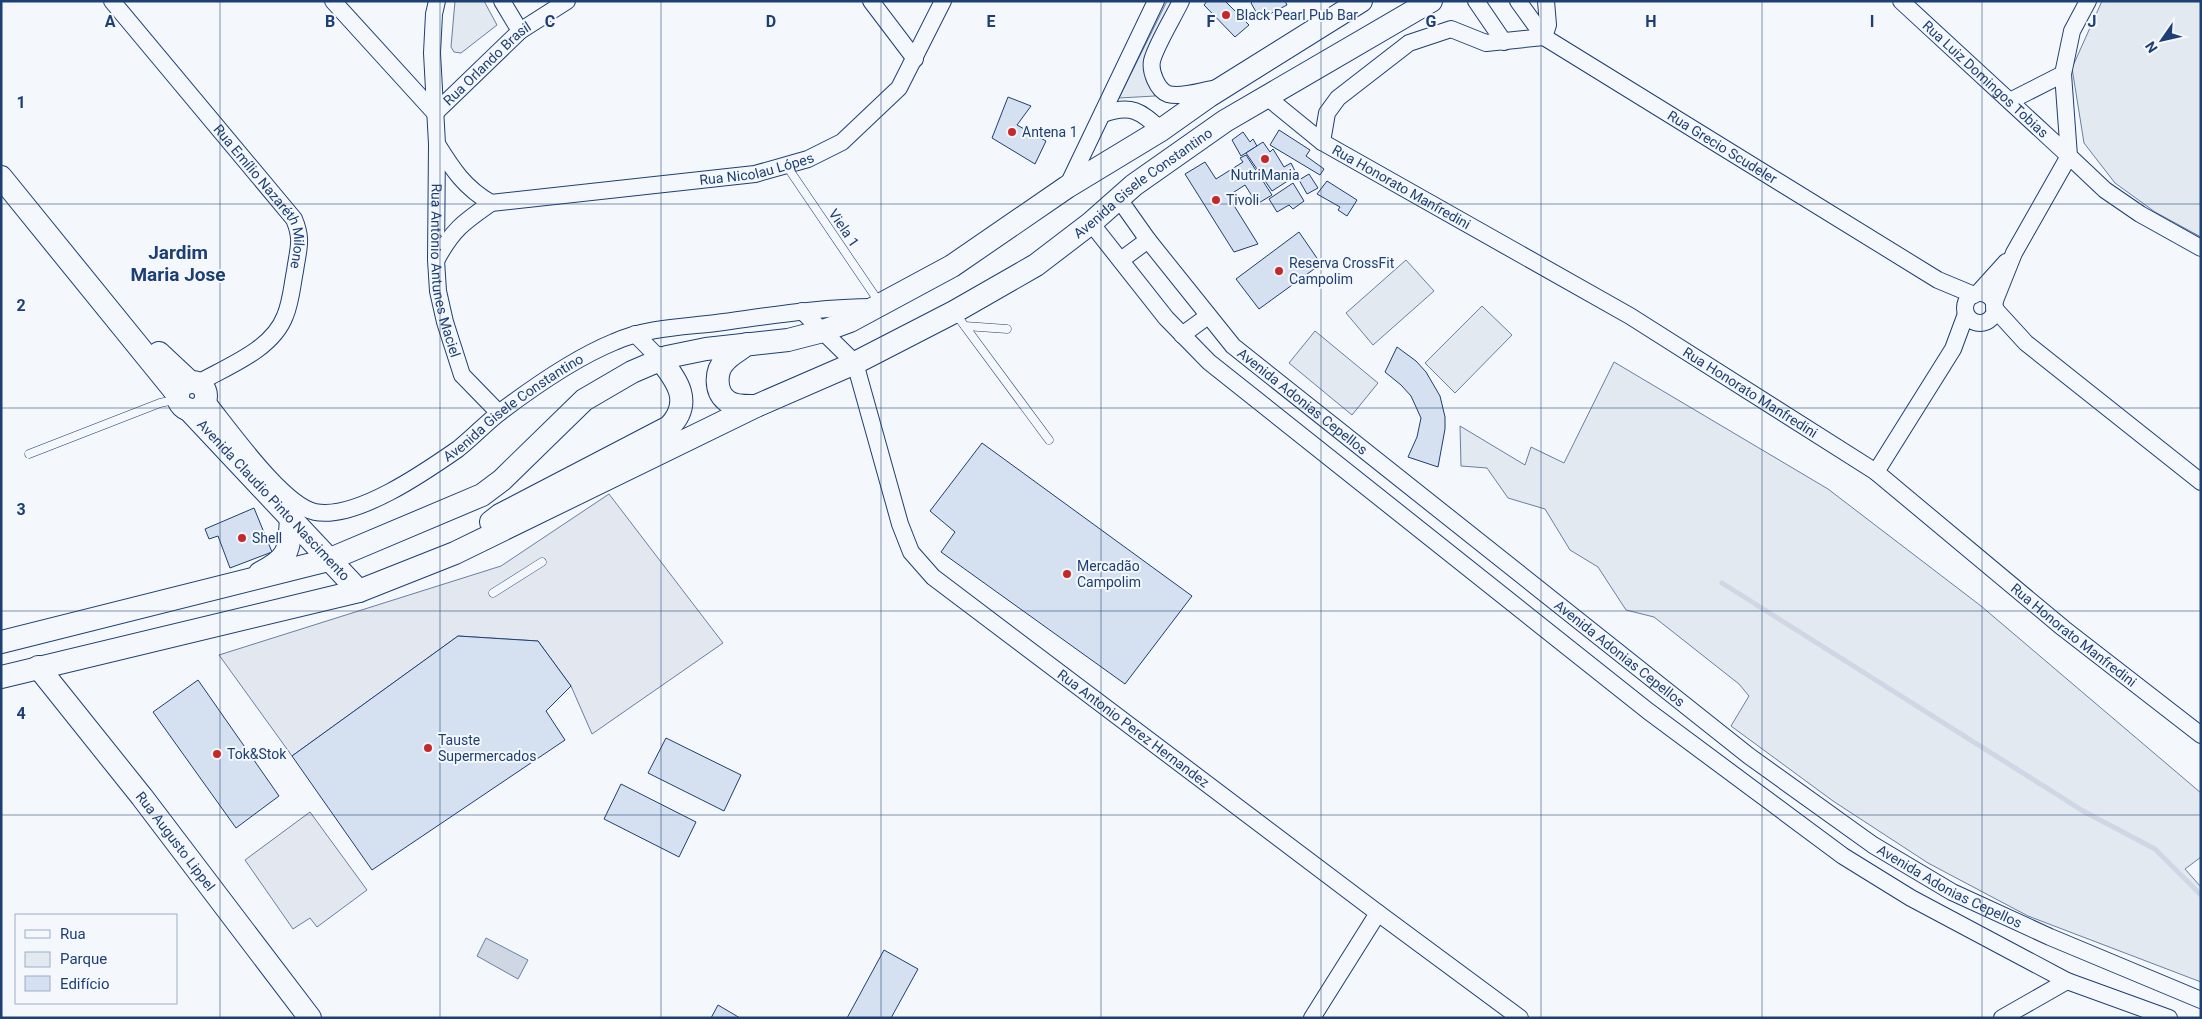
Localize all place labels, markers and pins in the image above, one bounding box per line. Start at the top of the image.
place label: Black Pearl Pub Bar [1236,7,1358,23]
marker: Black Pearl Pub Bar [1220,9,1232,21]
place label: Antena 1 [1022,124,1078,140]
marker: Antena 1 [1006,126,1018,138]
marker: NutriMania [1259,153,1271,165]
place label: NutriMania [1230,167,1300,183]
place label: Tivoli [1226,192,1259,208]
marker: Tivoli [1210,194,1222,206]
place label: Reserva CrossFit Campolim [1289,255,1395,287]
marker: Reserva CrossFit Campolim [1273,265,1285,277]
place label: Shell [252,530,282,546]
marker: Shell [236,532,248,544]
place label: Mercadão Campolim [1077,558,1141,590]
marker: Mercadão Campolim [1061,568,1073,580]
place label: Tauste Supermercados [438,732,536,764]
marker: Tauste Supermercados [422,742,434,754]
place label: Tok&Stok [227,746,287,762]
marker: Tok&Stok [211,748,223,760]

